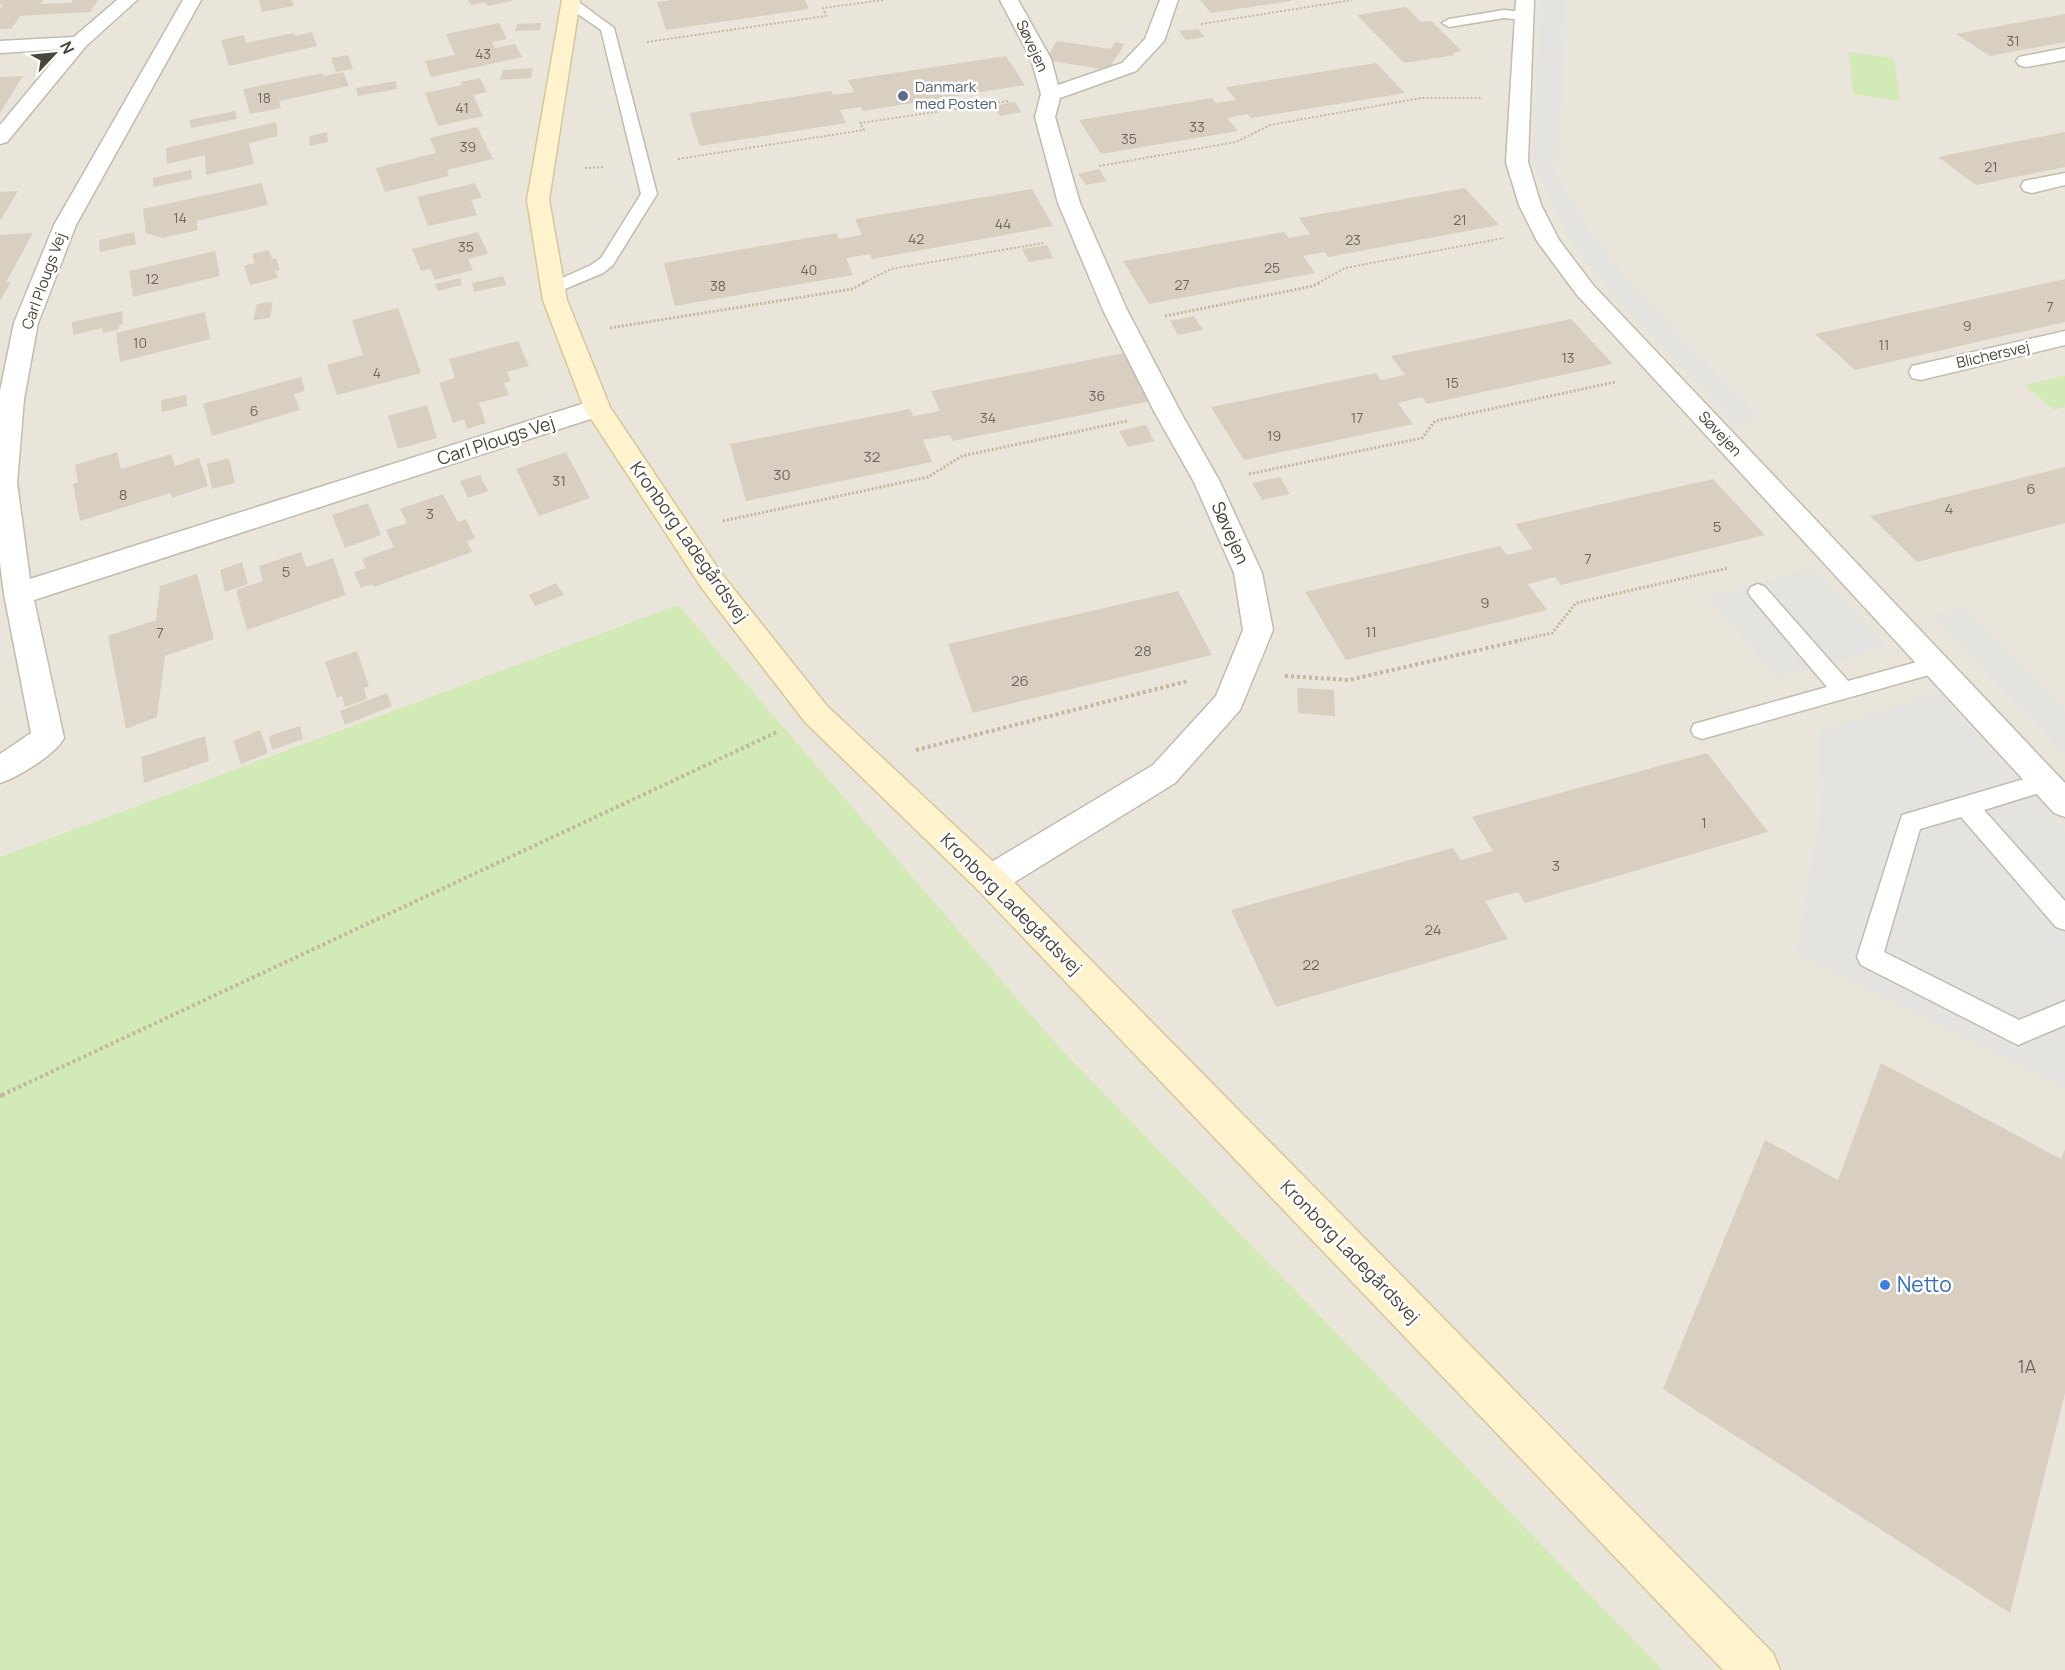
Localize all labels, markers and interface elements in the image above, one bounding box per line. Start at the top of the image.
street label: Søvejen [1011,16,1054,75]
north arrow [24,24,84,84]
house number: 31 [2006,31,2020,50]
text: N [55,37,80,57]
house number: 43 [475,44,491,63]
place label: Danmark med Posten [915,76,997,114]
house number: 18 [257,88,271,107]
marker: Danmark med Posten [896,89,910,103]
house number: 41 [455,98,469,117]
house number: 33 [1189,117,1205,136]
house number: 35 [1121,129,1137,148]
house number: 39 [460,137,476,156]
house number: 21 [1984,157,1998,176]
house number: 14 [173,208,187,227]
house number: 21 [1453,210,1467,229]
house number: 44 [995,214,1011,233]
street label: Carl Plougs Vej [16,229,71,332]
house number: 42 [908,229,924,248]
house number: 23 [1345,230,1361,249]
house number: 35 [458,237,474,256]
house number: 25 [1264,258,1280,277]
house number: 40 [801,260,817,279]
house number: 12 [145,269,159,288]
house number: 27 [1174,275,1190,294]
house number: 38 [710,276,726,295]
house number: 7 [2046,297,2054,316]
house number: 9 [1963,316,1971,335]
house number: 10 [133,333,147,352]
house number: 11 [1879,335,1889,354]
street label: Blichersvej [1954,336,2032,373]
house number: 13 [1561,348,1575,367]
house number: 4 [373,363,381,382]
house number: 15 [1445,373,1459,392]
house number: 36 [1089,386,1105,405]
house number: 6 [250,401,258,420]
street label: Søvejen [1694,406,1747,461]
house number: 34 [980,408,996,427]
house number: 17 [1351,408,1363,427]
street label: Carl Plougs Vej [434,410,557,470]
house number: 19 [1267,426,1281,445]
house number: 32 [864,446,880,467]
street label: Kronborg Ladegårdsvej [625,456,754,627]
house number: 30 [773,464,791,485]
house number: 31 [552,470,566,491]
house number: 6 [2026,478,2036,499]
house number: 8 [119,484,127,505]
street label: Søvejen [1206,497,1255,568]
house number: 4 [1945,498,1954,519]
house number: 3 [426,503,434,524]
house number: 5 [1713,516,1721,537]
house number: 7 [1584,548,1592,569]
house number: 5 [282,561,290,582]
house number: 9 [1480,592,1490,613]
house number: 11 [1365,621,1377,642]
house number: 7 [156,622,164,643]
house number: 28 [1134,640,1152,661]
house number: 26 [1011,670,1029,691]
house number: 1 [1701,812,1707,833]
street label: Kronborg Ladegårdsvej [936,827,1088,979]
house number: 3 [1552,855,1560,876]
house number: 24 [1424,919,1442,940]
house number: 22 [1302,954,1320,975]
street label: Kronborg Ladegårdsvej [1276,1174,1426,1328]
place label: Netto [1897,1270,1952,1298]
marker: Netto [1878,1278,1892,1292]
house number: 1A [2018,1354,2037,1378]

